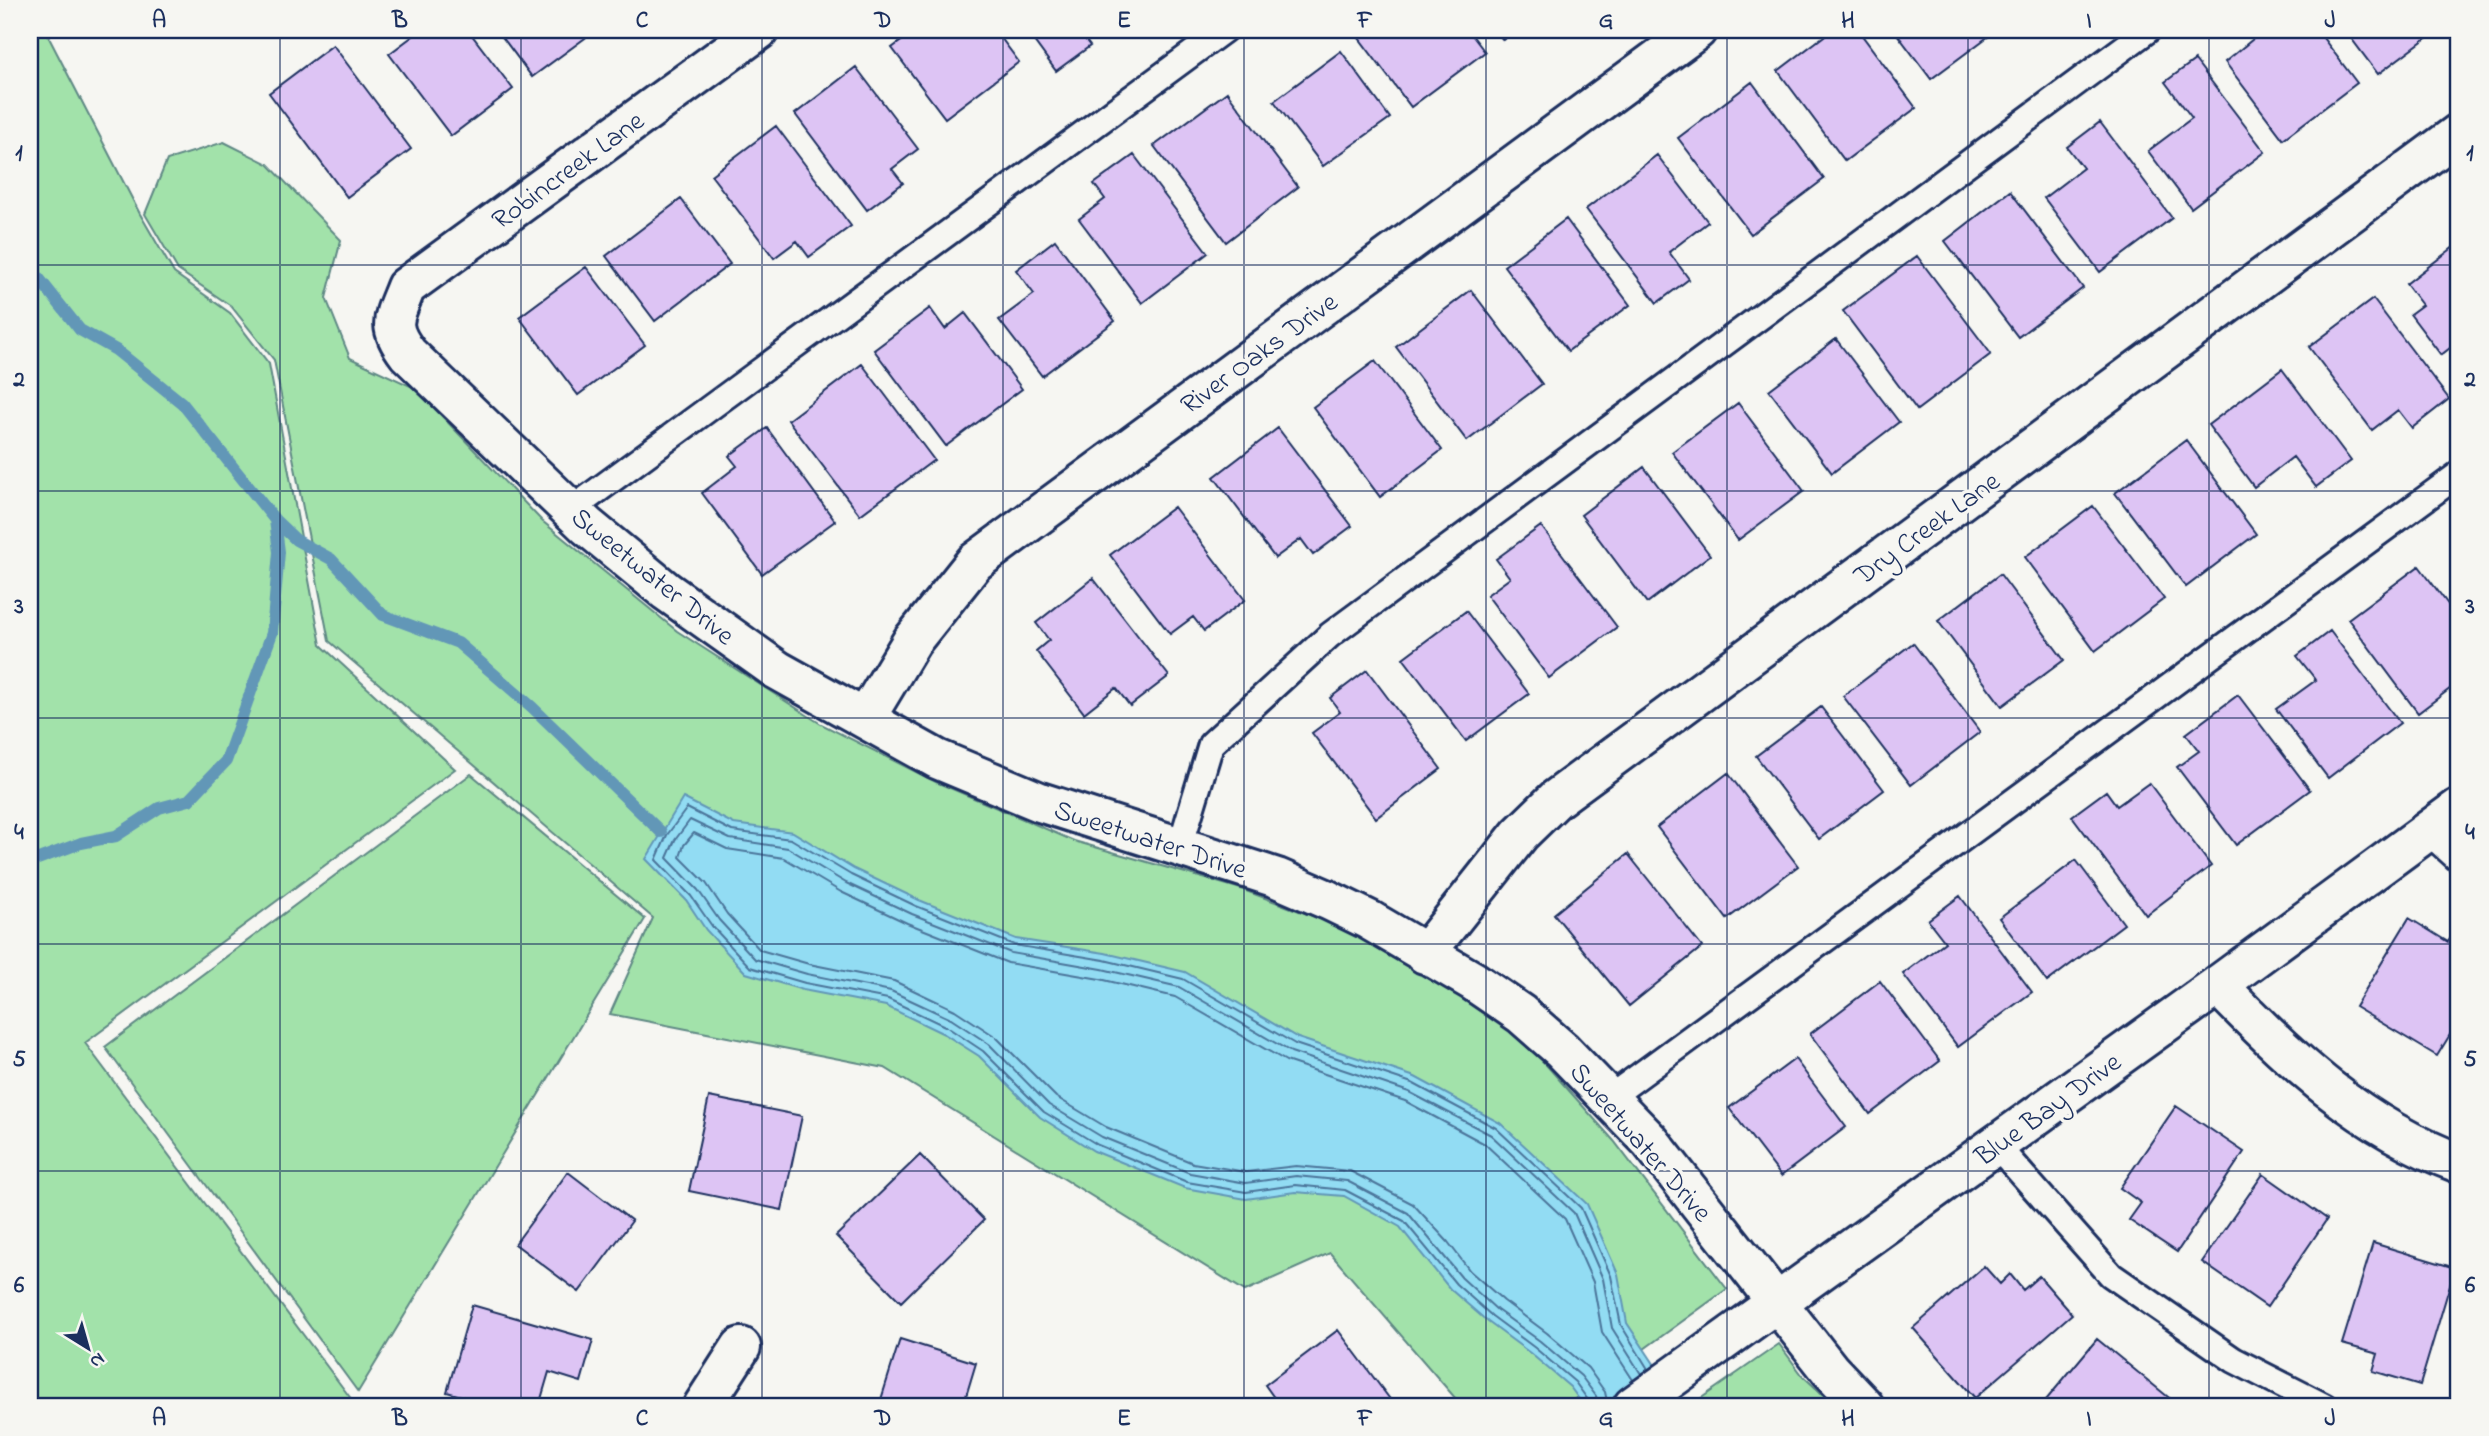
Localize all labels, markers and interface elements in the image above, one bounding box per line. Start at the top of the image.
text: A [152,5,166,38]
text: B [391,5,408,38]
text: C [636,5,649,38]
text: D [874,5,891,38]
text: E [1117,5,1131,38]
text: F [1357,5,1373,38]
text: G [1599,5,1613,38]
text: H [1841,5,1855,38]
text: I [2086,5,2092,38]
text: J [2324,5,2336,38]
street label: Robincreek Lane [484,102,654,241]
text: 1 [15,138,23,171]
text: 1 [2466,138,2474,171]
street label: River Oaks Drive [1173,283,1348,426]
text: 2 [12,364,25,397]
text: 2 [2463,364,2476,397]
street label: Dry Creek Lane [1846,462,2010,598]
street label: Sweetwater Drive [561,499,743,657]
text: 3 [13,591,24,624]
text: 3 [2464,591,2475,624]
street label: Sweetwater Drive [1048,791,1252,892]
text: 4 [14,817,24,850]
text: 4 [2465,817,2475,850]
street label: Blue Bay Drive [1966,1043,2131,1179]
text: 5 [12,1044,26,1077]
text: 5 [2463,1044,2477,1077]
street label: Sweetwater Drive [1558,1054,1721,1233]
text: 6 [14,1270,25,1303]
text: 6 [2465,1270,2476,1303]
north arrow [52,1314,122,1384]
text: N [83,1345,110,1374]
text: A [152,1403,166,1436]
text: B [391,1403,408,1436]
text: C [636,1403,649,1436]
text: D [874,1403,891,1436]
text: E [1117,1403,1131,1436]
text: F [1357,1403,1373,1436]
text: G [1599,1403,1613,1436]
text: H [1841,1403,1855,1436]
text: I [2086,1403,2092,1436]
text: J [2324,1403,2336,1436]

